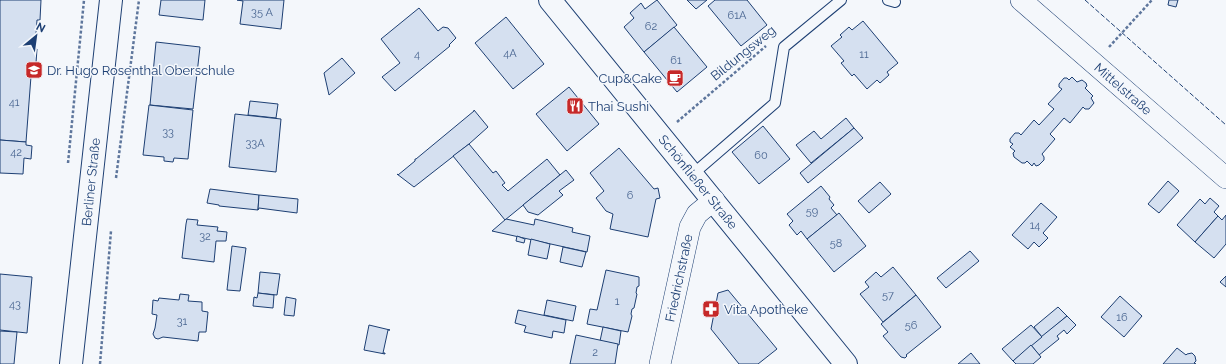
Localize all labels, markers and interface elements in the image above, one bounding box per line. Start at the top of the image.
house number: 35 A [251,6,273,19]
house number: 61A [728,9,747,22]
north arrow [16,16,56,56]
text: N [34,20,47,35]
house number: 62 [645,20,657,33]
street label: Bildungsweg [708,22,778,84]
house number: 4A [503,47,517,60]
house number: 4 [414,48,420,61]
house number: 11 [859,48,869,61]
house number: 61 [670,54,682,67]
school or university icon: Dr. Hugo Rosenthal Oberschule [24,60,44,80]
street label: Mittelstraße [1091,60,1155,118]
place label: Dr. Hugo Rosenthal Oberschule [47,63,235,78]
cafe icon: Cup&Cake [665,68,685,88]
place label: Cup&Cake [598,71,662,86]
house number: 41 [9,96,20,109]
restaurant icon: Thai Sushi [565,96,585,116]
place label: Thai Sushi [588,99,649,114]
house number: 33 [162,126,174,139]
street label: Schönfließer Straße [655,132,741,232]
street label: Berliner Straße [79,137,103,227]
house number: 33A [245,137,265,150]
house number: 42 [10,146,22,159]
house number: 60 [754,149,768,162]
house number: 6 [627,189,634,202]
house number: 59 [806,205,818,218]
house number: 14 [1030,219,1040,232]
house number: 32 [199,230,211,243]
street label: Friedrichstraße [662,232,696,323]
house number: 58 [830,237,842,250]
house number: 57 [882,289,894,302]
house number: 1 [615,295,620,308]
house number: 43 [9,298,21,311]
pharmacy icon: Vita Apotheke [701,299,721,319]
place label: Vita Apotheke [724,302,809,317]
house number: 16 [1116,311,1128,324]
house number: 31 [177,315,188,328]
house number: 56 [905,319,918,332]
house number: 2 [592,346,598,359]

